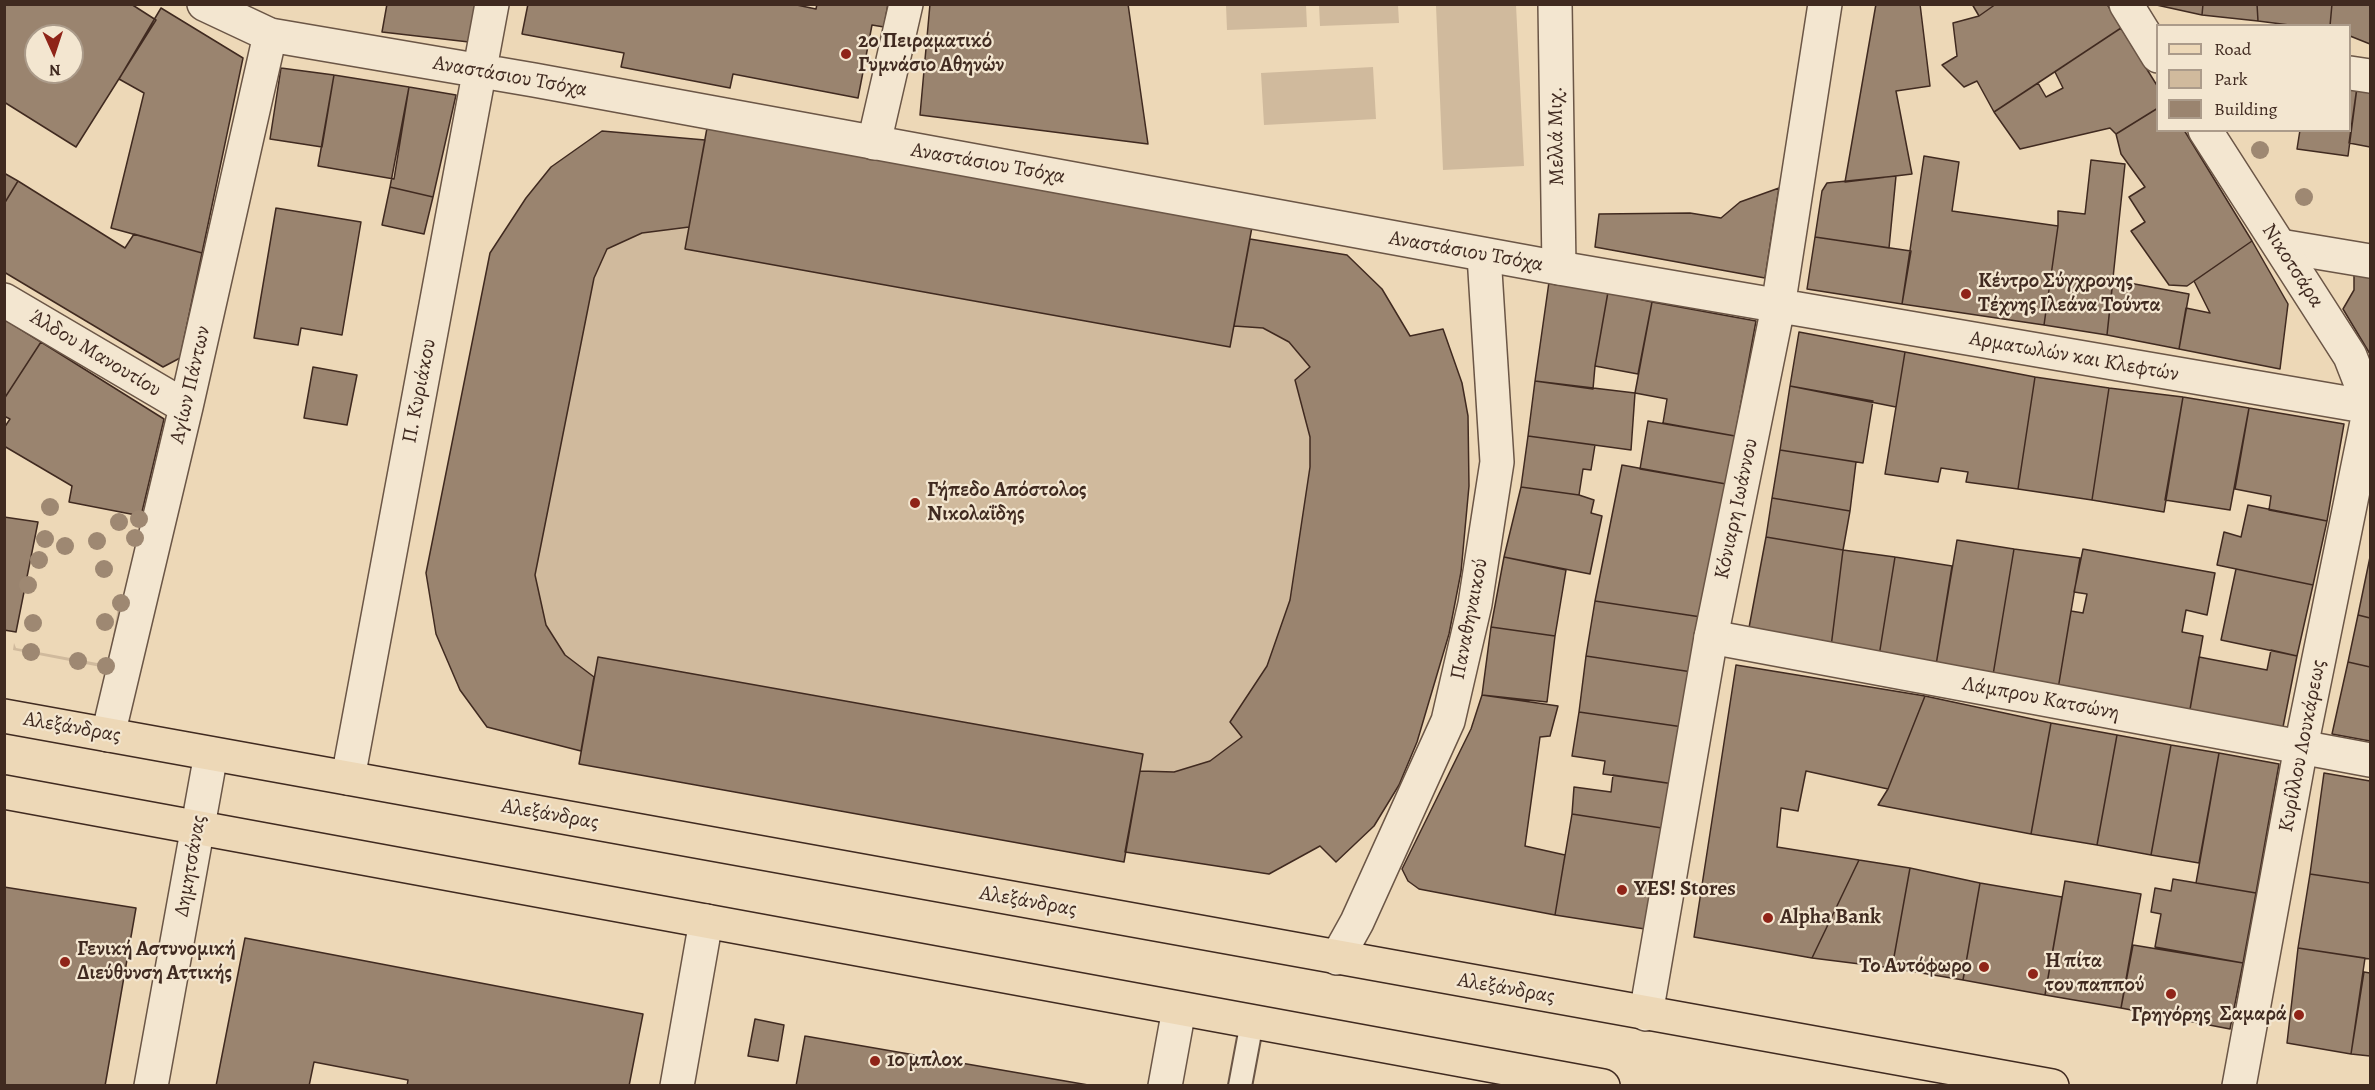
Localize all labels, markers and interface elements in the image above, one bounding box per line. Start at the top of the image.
north arrow [24,24,84,84]
legend [2156,24,2351,132]
place label: 2ο Πειραματικό Γυμνάσιο Αθηνών [858,29,1004,79]
text: Road [2214,37,2251,61]
marker: 2ο Πειραματικό Γυμνάσιο Αθηνών [839,47,853,61]
street label: Αναστάσιου Τσόχα [431,51,589,103]
text: N [48,59,61,81]
text: Park [2214,67,2248,91]
street label: Μελλά Μιχ. [1544,86,1570,186]
text: Building [2214,97,2278,121]
street label: Αναστάσιου Τσόχα [909,138,1067,190]
street label: Νικοτσάρα [2256,219,2328,313]
street label: Αναστάσιου Τσόχα [1387,226,1545,278]
place label: Κέντρο Σύγχρονης Τέχνης Ιλεάνα Τούντα [1978,269,2161,319]
marker: Κέντρο Σύγχρονης Τέχνης Ιλεάνα Τούντα [1959,287,1973,301]
street label: Άλδου Μανουτίου [25,305,165,403]
street label: Αγίων Πάντων [165,324,217,446]
street label: Αρματωλών και Κλεφτών [1968,326,2180,388]
street label: Π. Κυριάκου [398,337,442,445]
street label: Κόνιαρη Ιωάννου [1710,436,1764,582]
place label: Γήπεδο Απόστολος Νικολαΐδης [927,478,1087,528]
marker: Γήπεδο Απόστολος Νικολαΐδης [908,496,922,510]
street label: Παναθηναικού [1446,556,1494,682]
street label: Κυρίλλου Λουκάρεως [2274,658,2332,834]
street label: Λάμπρου Κατσώνη [1960,671,2122,727]
street label: Αλεξάνδρας [21,707,123,749]
street label: Αλεξάνδρας [499,794,601,836]
street label: Δημητσάνας [170,813,212,919]
place label: YES! Stores [1634,877,1736,903]
street label: Αλεξάνδρας [977,881,1079,923]
marker: YES! Stores [1615,883,1629,897]
place label: Alpha Bank [1780,905,1881,931]
marker: Alpha Bank [1761,911,1775,925]
place label: Γενική Αστυνομική Διεύθυνση Αττικής [77,937,236,987]
place label: Η πίτα του παππού [2045,949,2144,999]
place label: Το Αυτόφωρο [1859,954,1972,980]
marker: Γενική Αστυνομική Διεύθυνση Αττικής [58,955,72,969]
marker: Το Αυτόφωρο [1977,960,1991,974]
marker: Η πίτα του παππού [2026,967,2040,981]
street label: Αλεξάνδρας [1455,968,1557,1010]
marker: Γρηγόρης [2164,987,2178,1001]
place label: Σαμαρά [2219,1002,2287,1028]
place label: Γρηγόρης [2131,1003,2211,1029]
marker: Σαμαρά [2292,1008,2306,1022]
place label: 1ο μπλοκ [887,1048,963,1074]
marker: 1ο μπλοκ [868,1054,882,1068]

